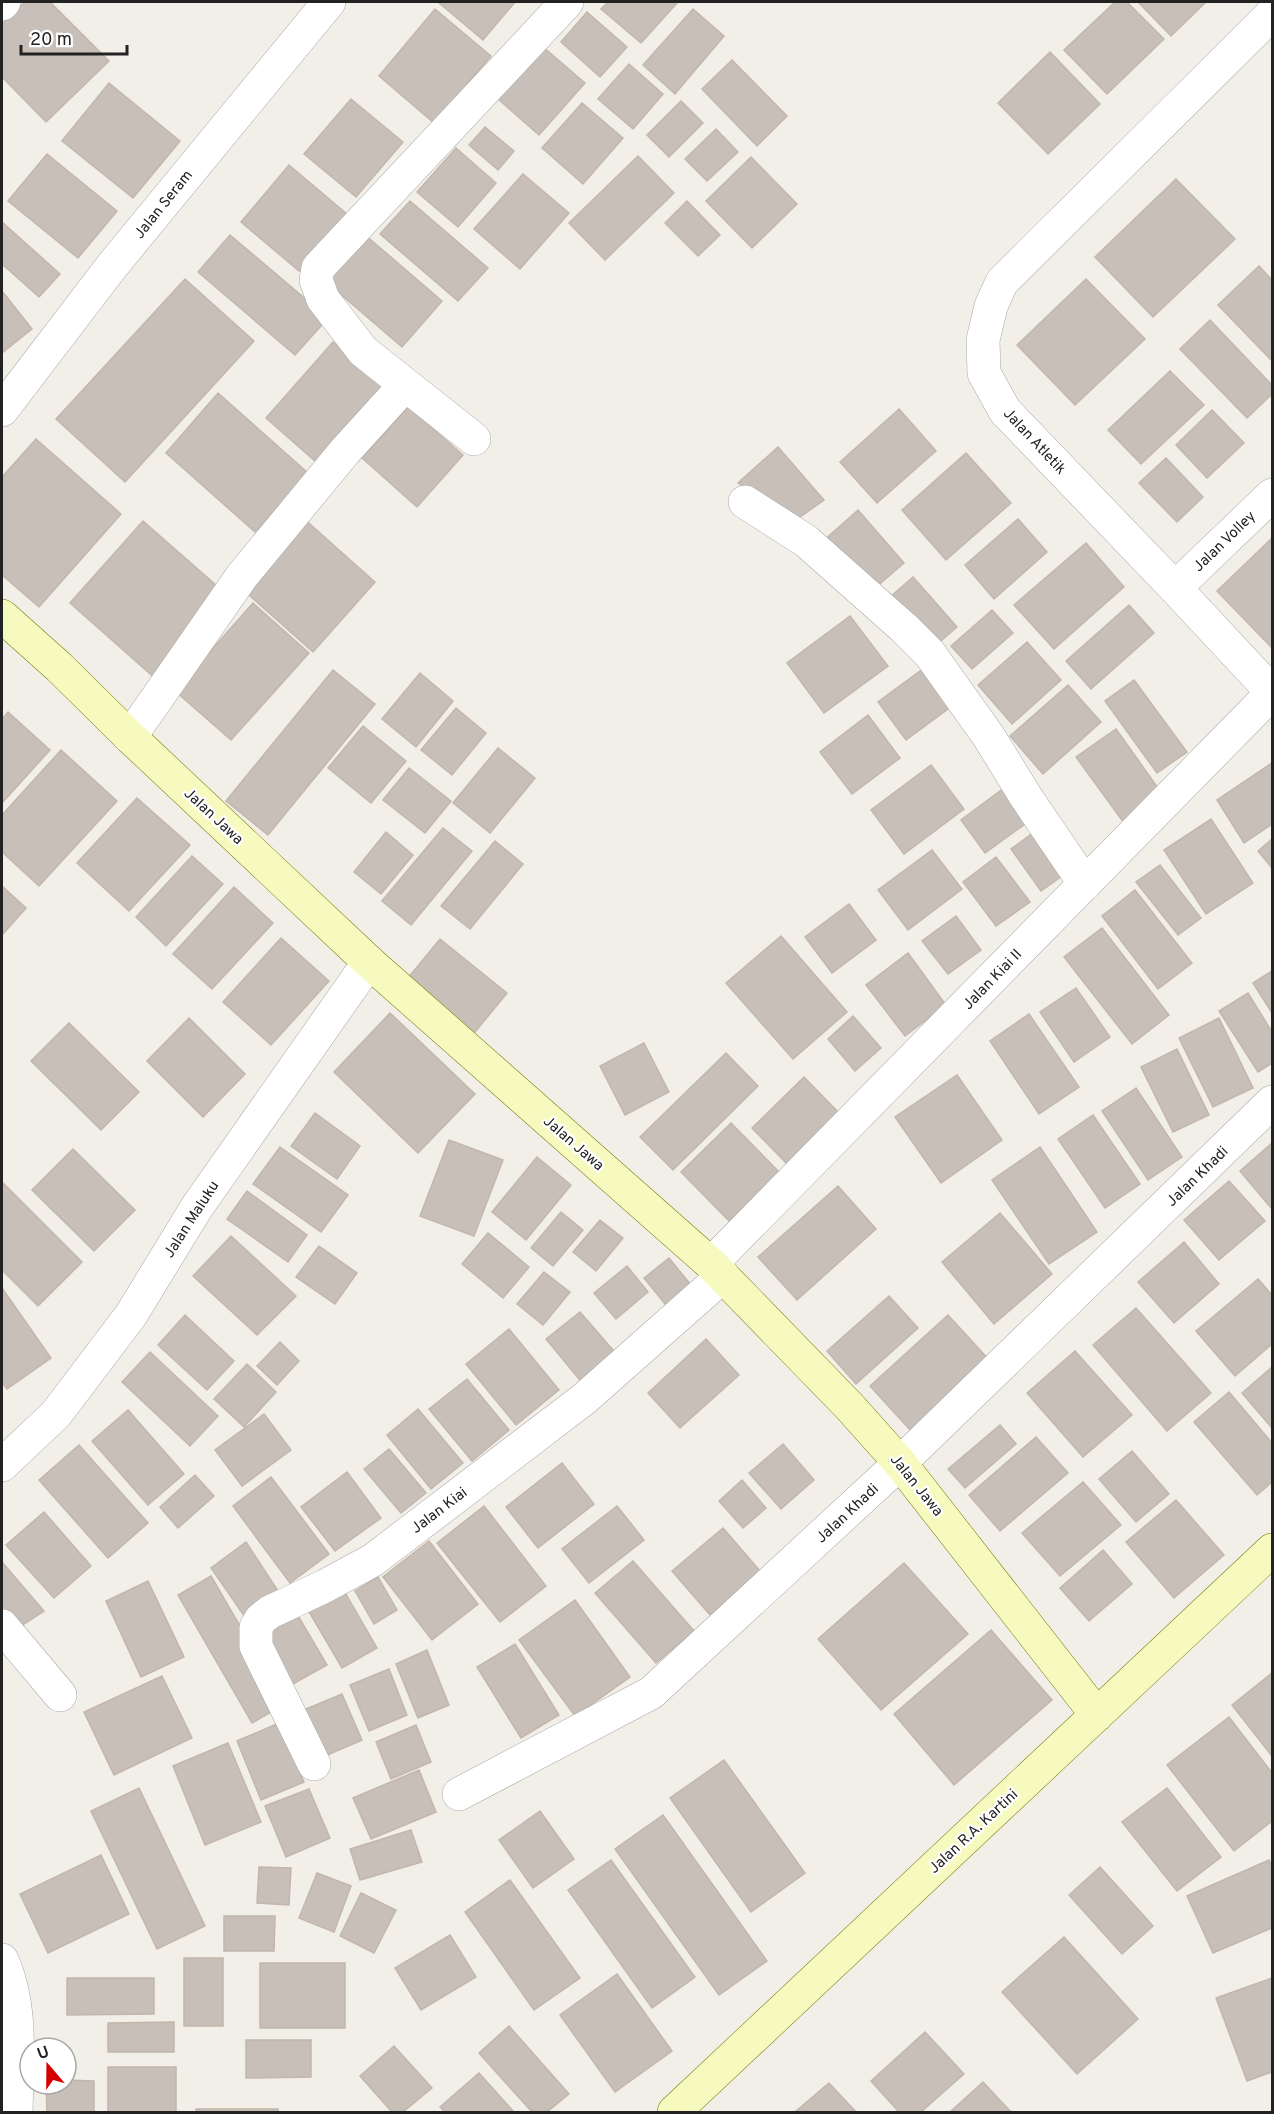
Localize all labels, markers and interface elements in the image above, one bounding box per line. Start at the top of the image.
scale bar [21,18,128,56]
text: 20 m [30,29,72,52]
street label: Jalan Seram [131,167,198,243]
street label: Jalan Atletik [998,405,1069,479]
street label: Jalan Volley [1190,508,1260,577]
street label: Jalan Jawa [179,785,247,849]
street label: Jalan Kiai II [959,946,1027,1014]
street label: Jalan Jawa [539,1113,607,1176]
street label: Jalan Khadi [1163,1143,1233,1211]
street label: Jalan Maluku [160,1178,224,1262]
street label: Jalan Jawa [885,1451,947,1521]
street label: Jalan Khadi [813,1480,883,1548]
street label: Jalan Kiai [408,1484,472,1538]
street label: Jalan R.A. Kartini [925,1786,1023,1878]
north arrow [18,2036,78,2096]
text: U [35,2042,52,2065]

